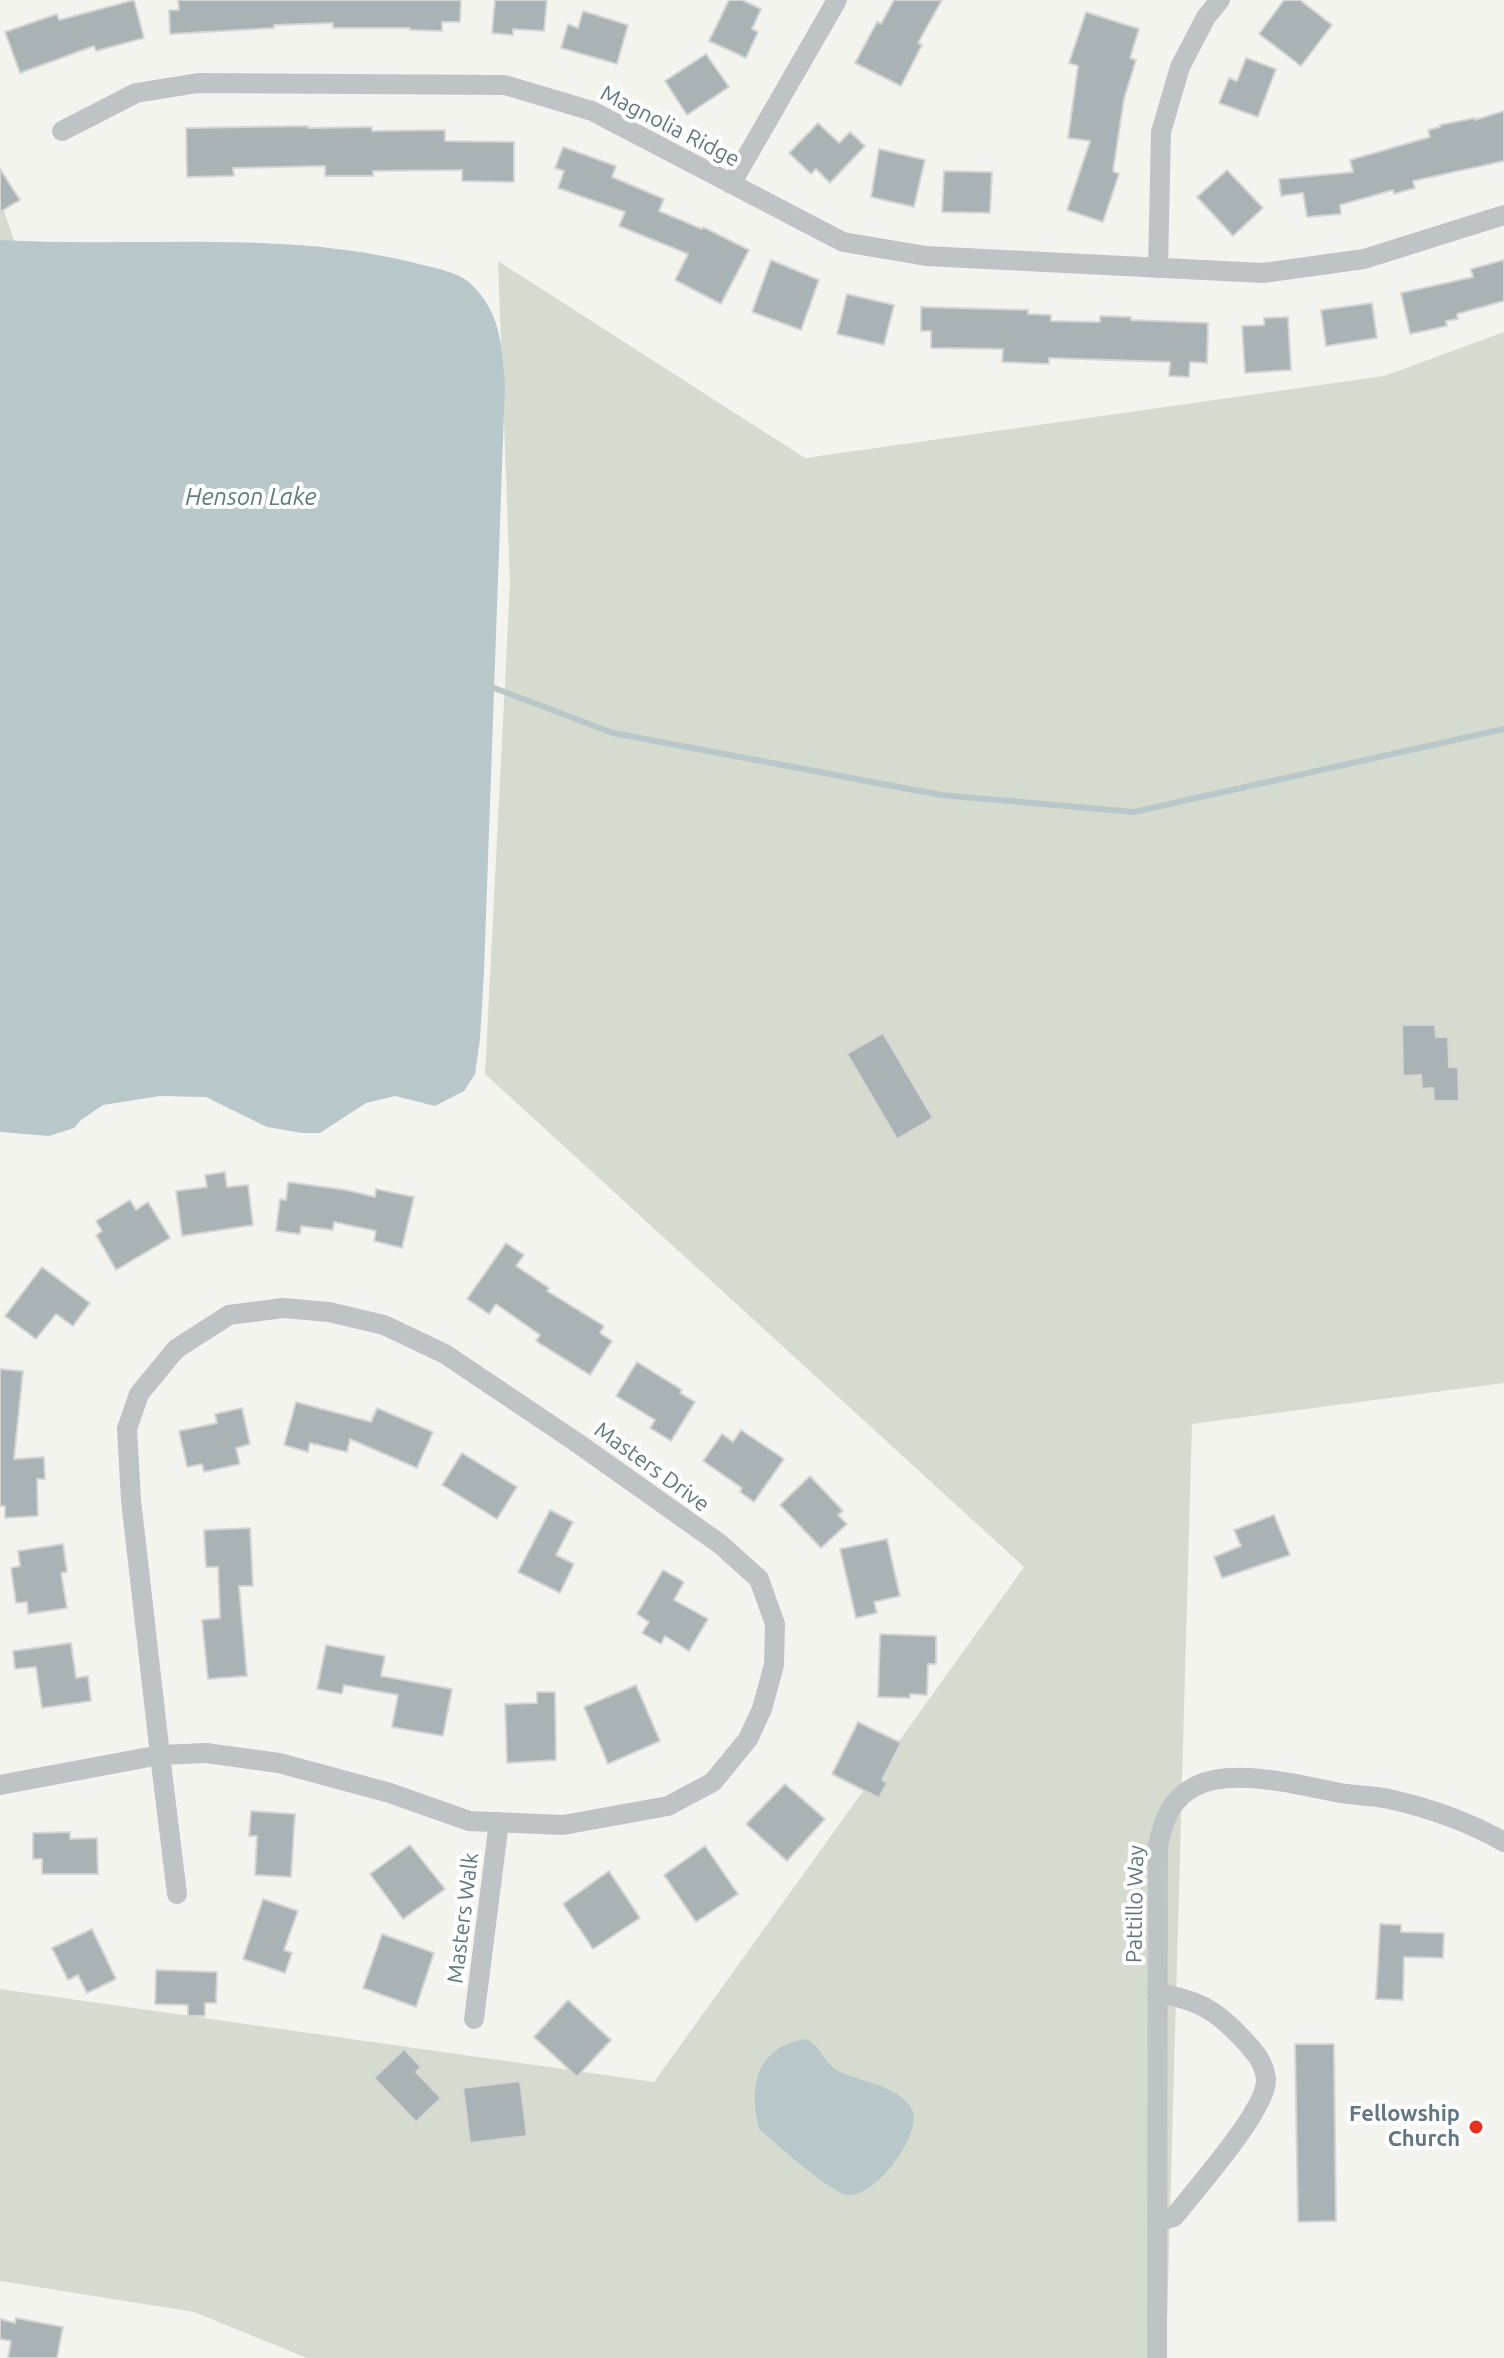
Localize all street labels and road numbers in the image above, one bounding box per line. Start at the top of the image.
street label: Magnolia Ridge [596,80,744,172]
street label: Masters Drive [589,1416,715,1518]
street label: Pattillo Way [1121,1845,1149,1963]
street label: Masters Walk [442,1851,484,1985]

